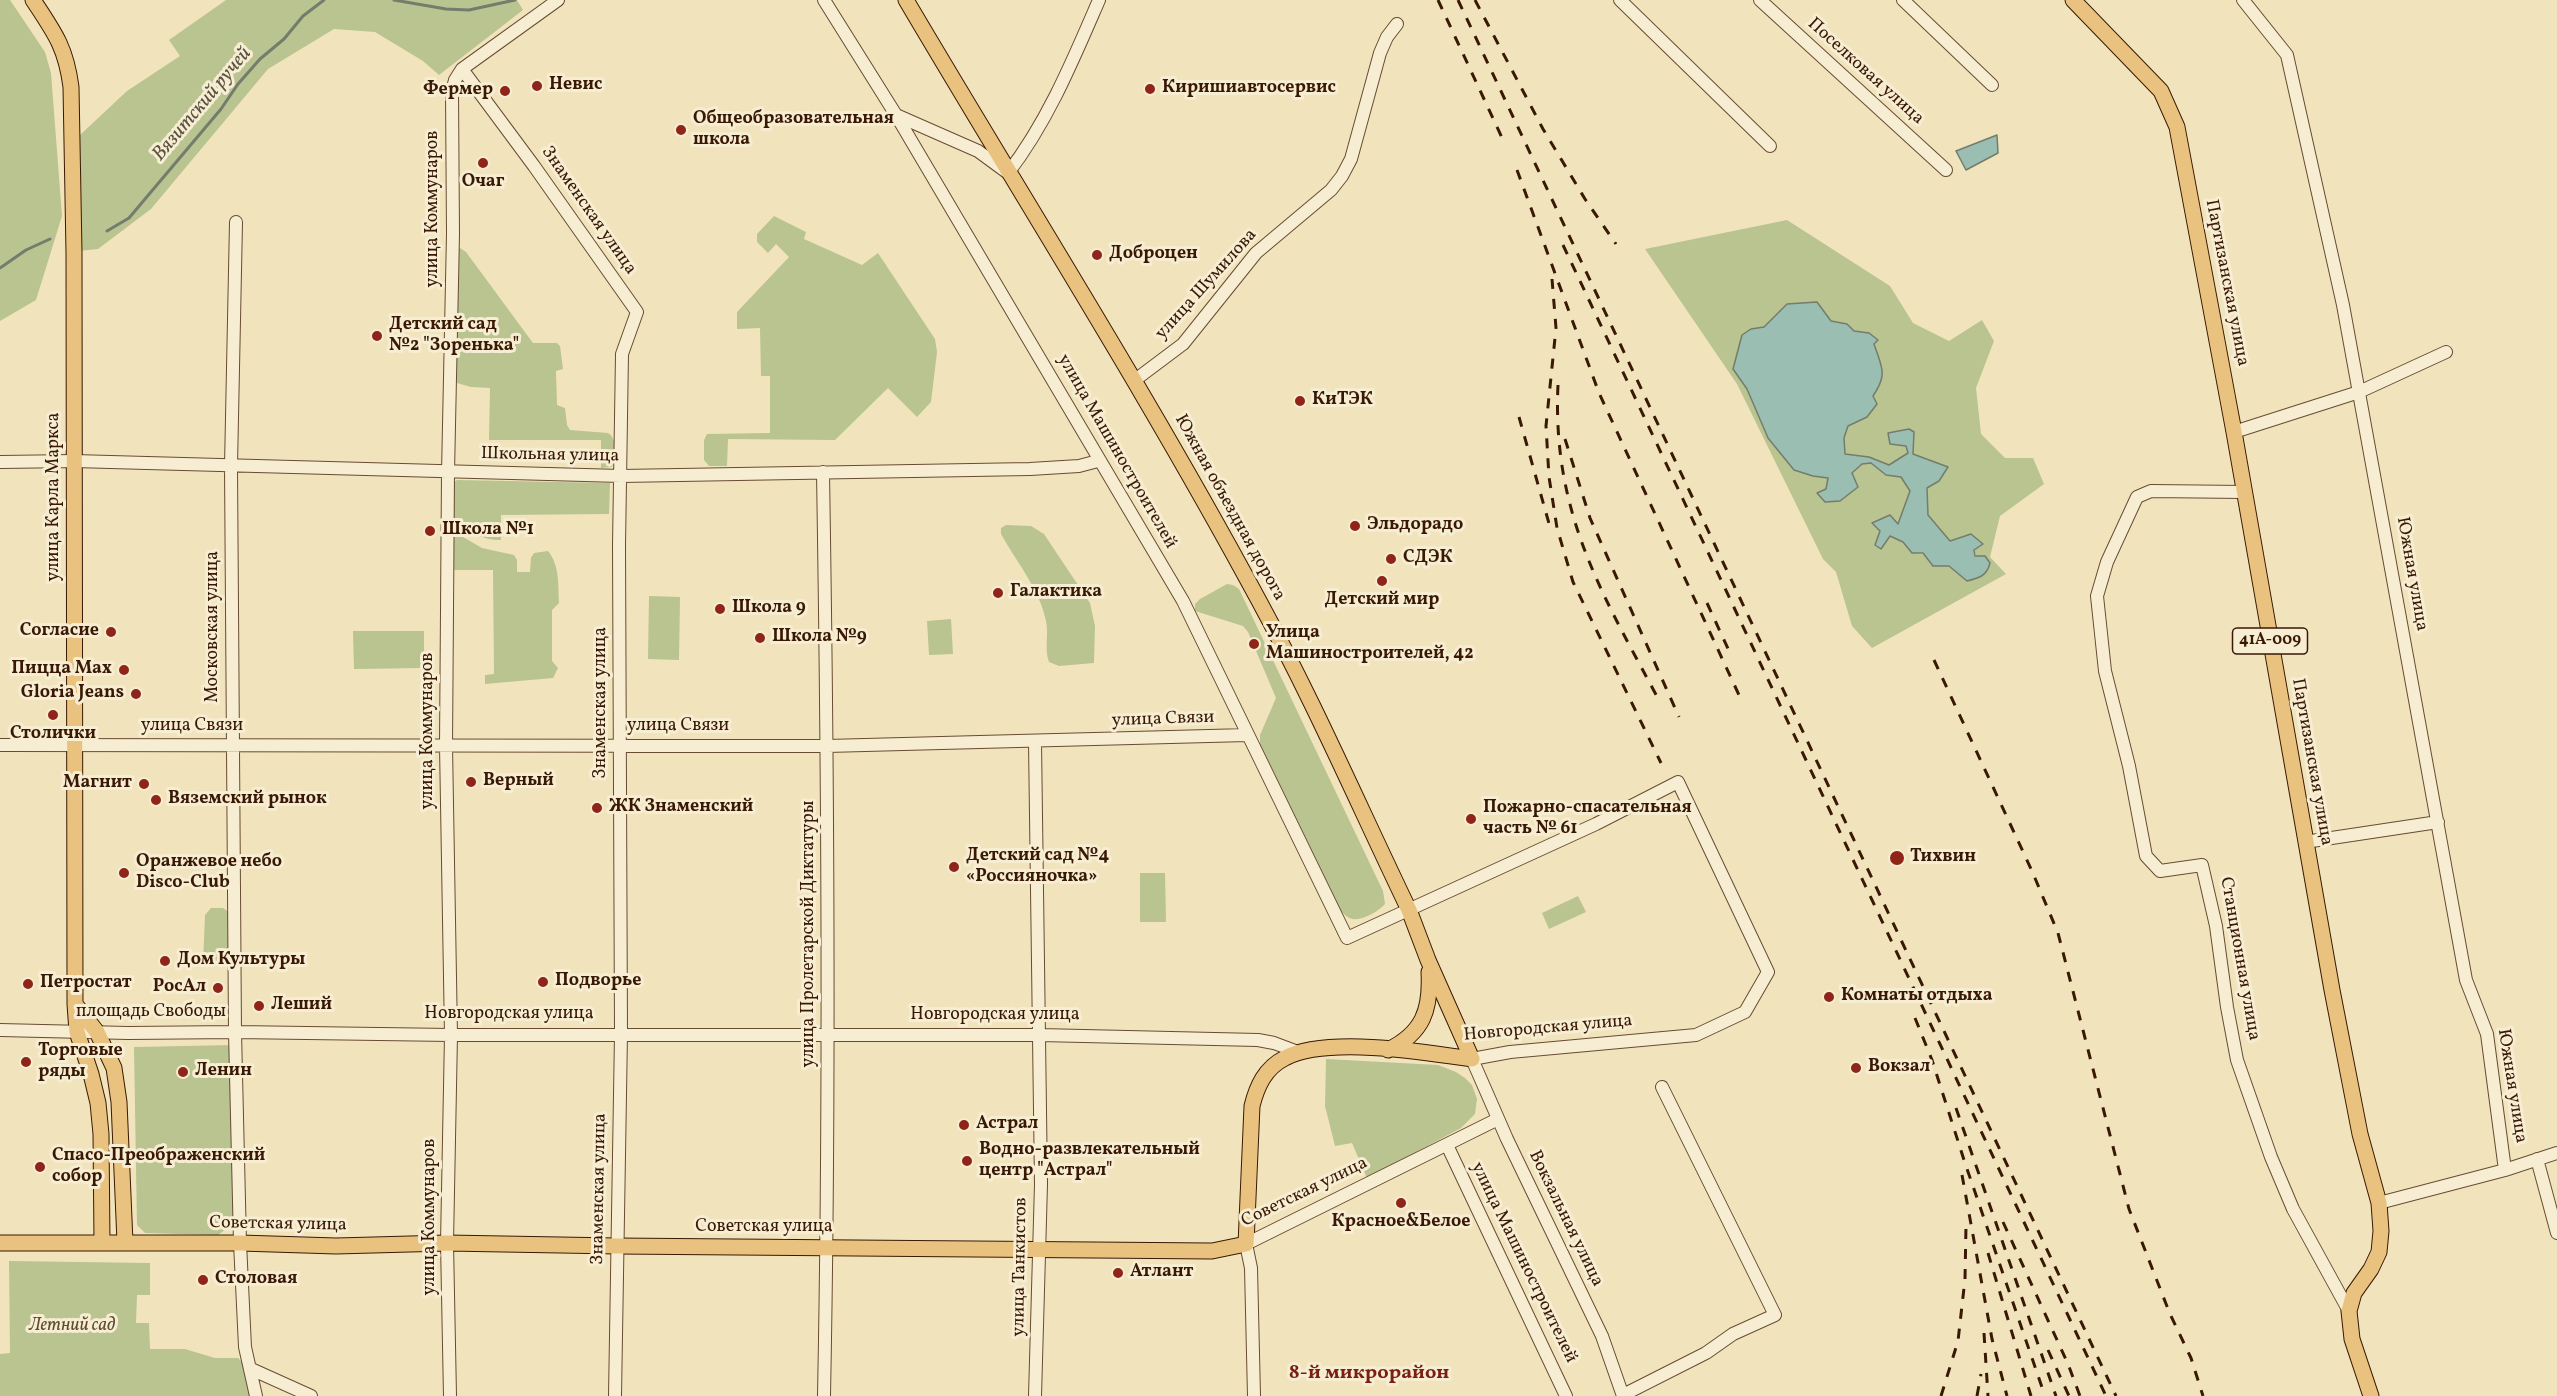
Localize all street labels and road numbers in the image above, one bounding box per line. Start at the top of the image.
street label: Поселковая улица [1802,14,1928,130]
street label: улица Коммунаров [423,131,445,287]
street label: Знаменская улица [536,143,640,279]
street label: Партизанская улица [2199,198,2253,368]
street label: улица Шумилова [1152,225,1262,345]
street label: улица Машиностроителей [1051,351,1181,553]
street label: Южная объездная дорога [1169,411,1289,605]
street label: улица Карла Маркса [44,413,66,581]
street label: Школьная улица [480,444,620,468]
street label: Южная улица [2390,515,2432,633]
street label: Московская улица [203,551,225,703]
street label: Знаменская улица [591,627,613,779]
road number: 41А-009 [2232,628,2308,654]
street label: улица Коммунаров [418,653,440,809]
street label: Партизанская улица [2286,677,2336,847]
street label: улица Связи [1111,707,1215,733]
street label: улица Связи [141,716,243,738]
street label: улица Связи [627,716,729,738]
street label: улица Пролетарской Диктатуры [799,800,821,1068]
street label: Станционная улица [2214,876,2264,1042]
street label: площадь Свободы [76,1002,226,1024]
street label: Новгородская улица [424,1004,594,1026]
street label: Новгородская улица [910,1005,1080,1027]
street label: Новгородская улица [1463,1011,1633,1047]
street label: Южная улица [2491,1027,2531,1145]
street label: Знаменская улица [588,1113,612,1265]
street label: улица Коммунаров [420,1139,442,1295]
street label: Вокзальная улица [1523,1147,1607,1291]
street label: Советская улица [1238,1153,1372,1233]
street label: улица Машиностроителей [1465,1159,1581,1367]
street label: улица Танкистов [1009,1197,1033,1337]
street label: Советская улица [209,1213,347,1237]
street label: Советская улица [695,1217,833,1239]

